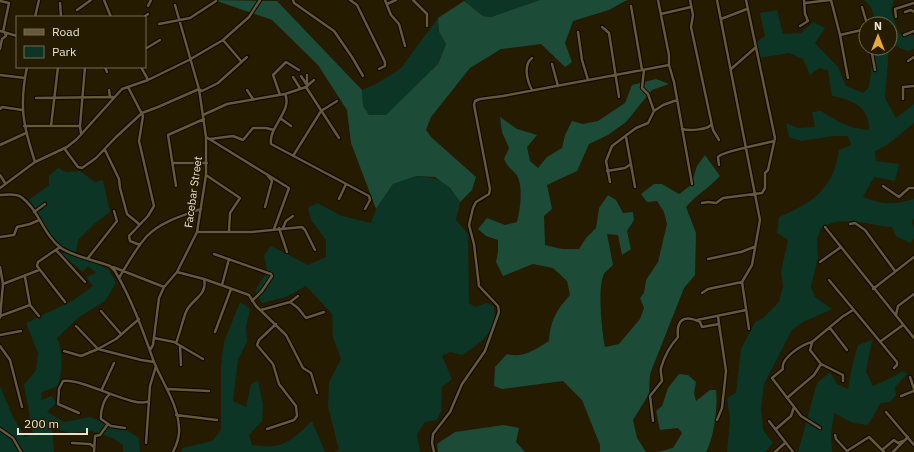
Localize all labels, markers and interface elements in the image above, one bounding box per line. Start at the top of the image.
legend [16,16,146,68]
north arrow [858,16,898,56]
text: N [874,19,882,33]
text: Road [52,24,80,39]
text: Park [52,44,77,59]
street label: Facebar Street [181,155,205,229]
scale bar [18,410,87,436]
text: 200 m [24,416,59,431]

